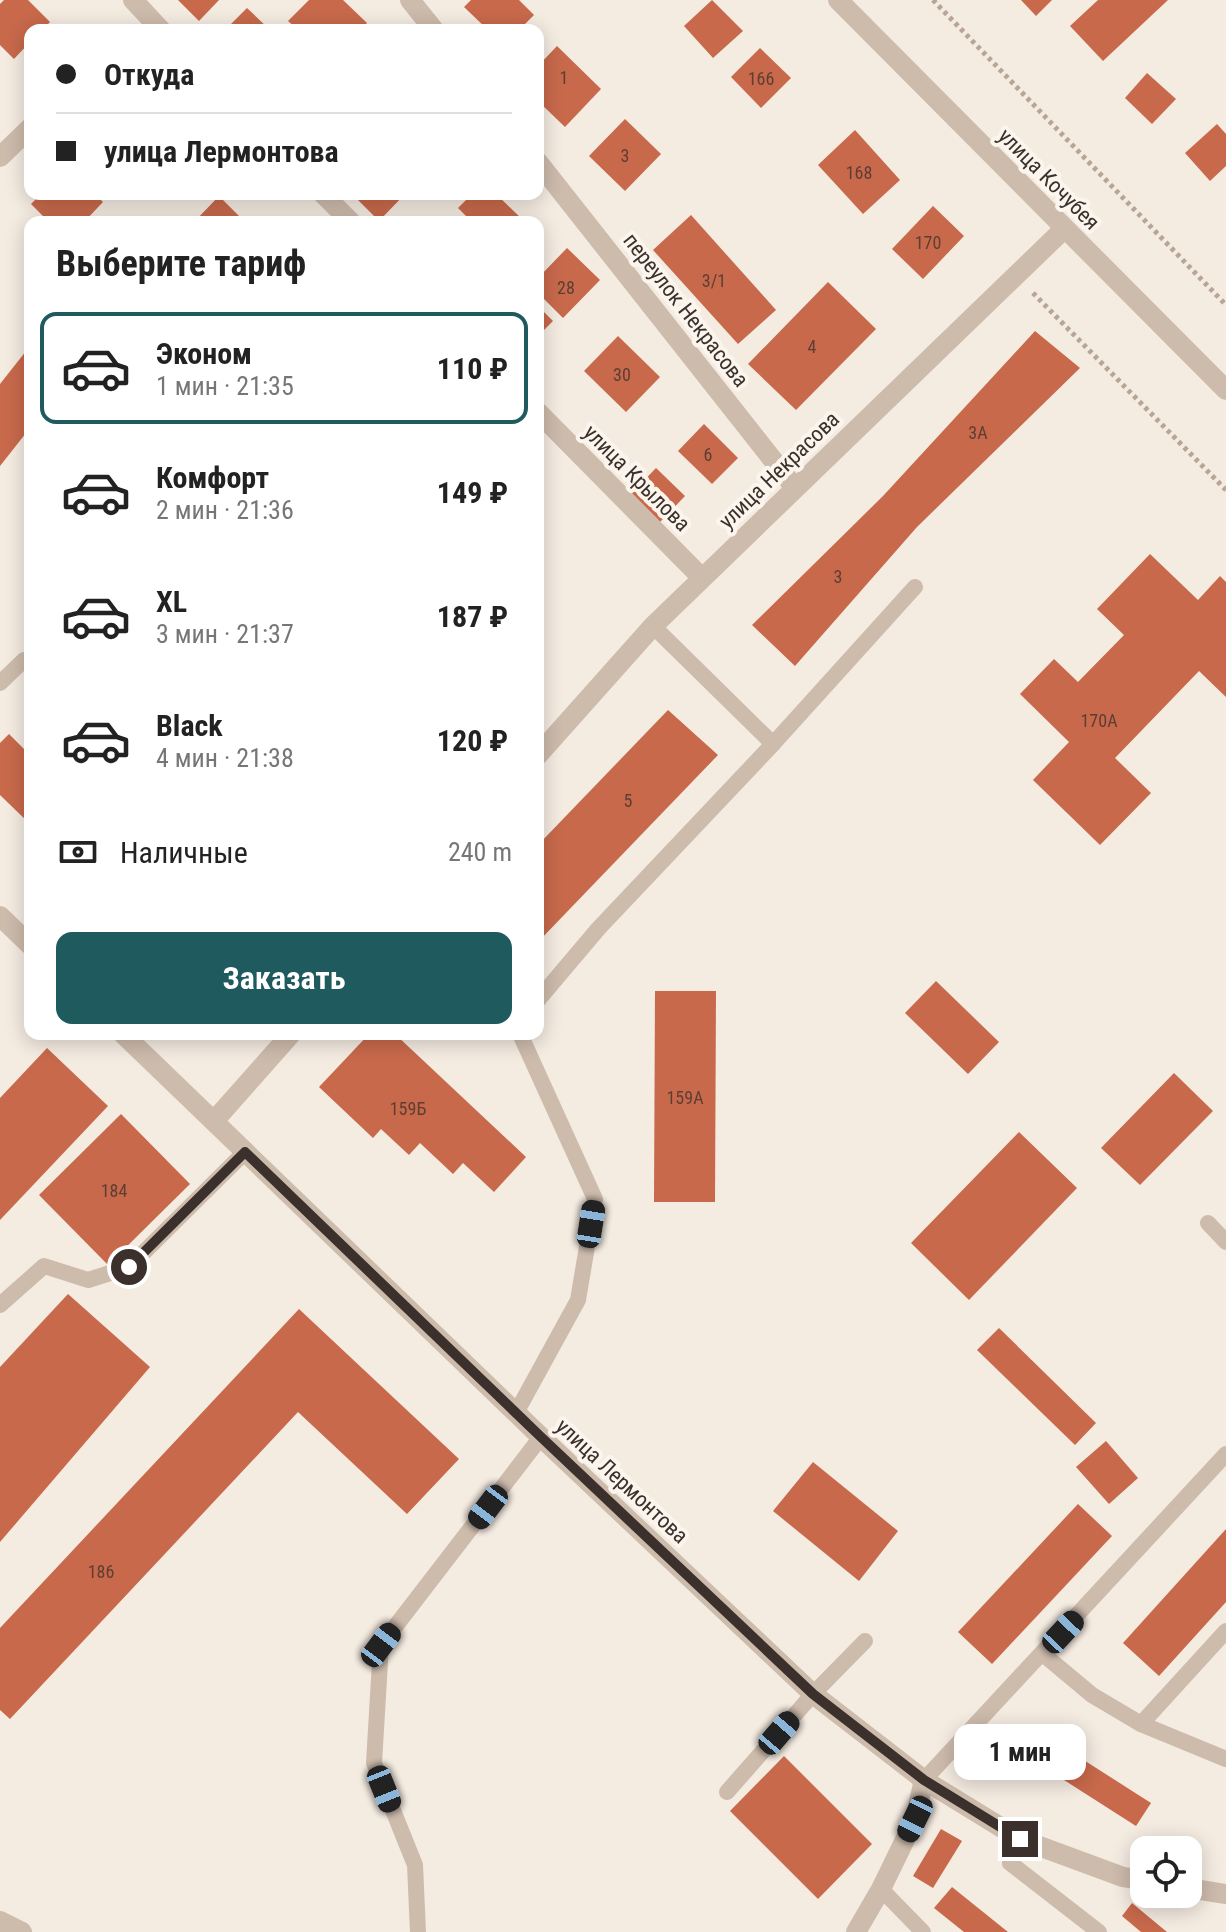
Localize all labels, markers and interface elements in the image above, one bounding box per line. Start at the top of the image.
text: Откуда [104,57,194,92]
house number: 1 [560,67,568,88]
house number: 166 [748,68,774,89]
street label: улица Кочубея [993,123,1105,235]
text: улица Лермонтова [104,134,339,169]
house number: 3 [621,145,629,166]
house number: 168 [846,162,872,183]
street label: переулок Некрасова [618,228,754,392]
house number: 170 [915,232,941,253]
text: Выберите тариф [56,243,306,285]
house number: 3/1 [702,270,726,291]
house number: 28 [557,277,575,298]
icon: car [60,332,132,404]
text: Эконом [156,336,252,371]
house number: 4 [808,336,817,357]
text: 110 ₽ [437,351,508,386]
house number: 30 [613,364,631,385]
text: 1 мин · 21:35 [156,371,294,401]
street label: улица Некрасова [714,406,844,534]
street label: улица Крылова [579,420,695,536]
house number: 3А [968,422,988,443]
house number: 6 [704,444,712,465]
icon: car [60,456,132,528]
text: Комфорт [156,460,269,495]
text: 149 ₽ [437,475,508,510]
text: 2 мин · 21:36 [156,495,294,525]
house number: 3 [834,566,842,587]
icon: car [60,580,132,652]
text: XL [156,584,187,619]
text: 187 ₽ [437,599,508,634]
text: 3 мин · 21:37 [156,619,294,649]
icon: car [60,704,132,776]
text: Black [156,708,223,743]
house number: 170А [1080,710,1118,731]
text: 120 ₽ [437,723,508,758]
text: 4 мин · 21:38 [156,743,294,773]
house number: 5 [624,790,633,811]
icon: cash [56,830,100,874]
text: Наличные [120,835,248,870]
text: 240 m [448,837,512,867]
button: Заказать [56,932,512,1024]
house number: 159А [666,1087,704,1108]
house number: 159Б [390,1098,426,1119]
house number: 184 [101,1180,127,1201]
car [575,1198,607,1250]
route start [111,1249,147,1285]
street label: улица Лермонтова [551,1414,693,1548]
car [464,1481,512,1533]
house number: 186 [88,1561,114,1582]
car [1038,1606,1088,1658]
car [357,1619,405,1671]
car [754,1707,804,1759]
callout: 1 мин [954,1723,1086,1779]
text: 1 мин [989,1737,1051,1767]
car [364,1762,404,1816]
car [894,1792,936,1846]
route end [1002,1821,1038,1857]
map controls [1130,1836,1202,1908]
button: locate [1130,1836,1202,1908]

